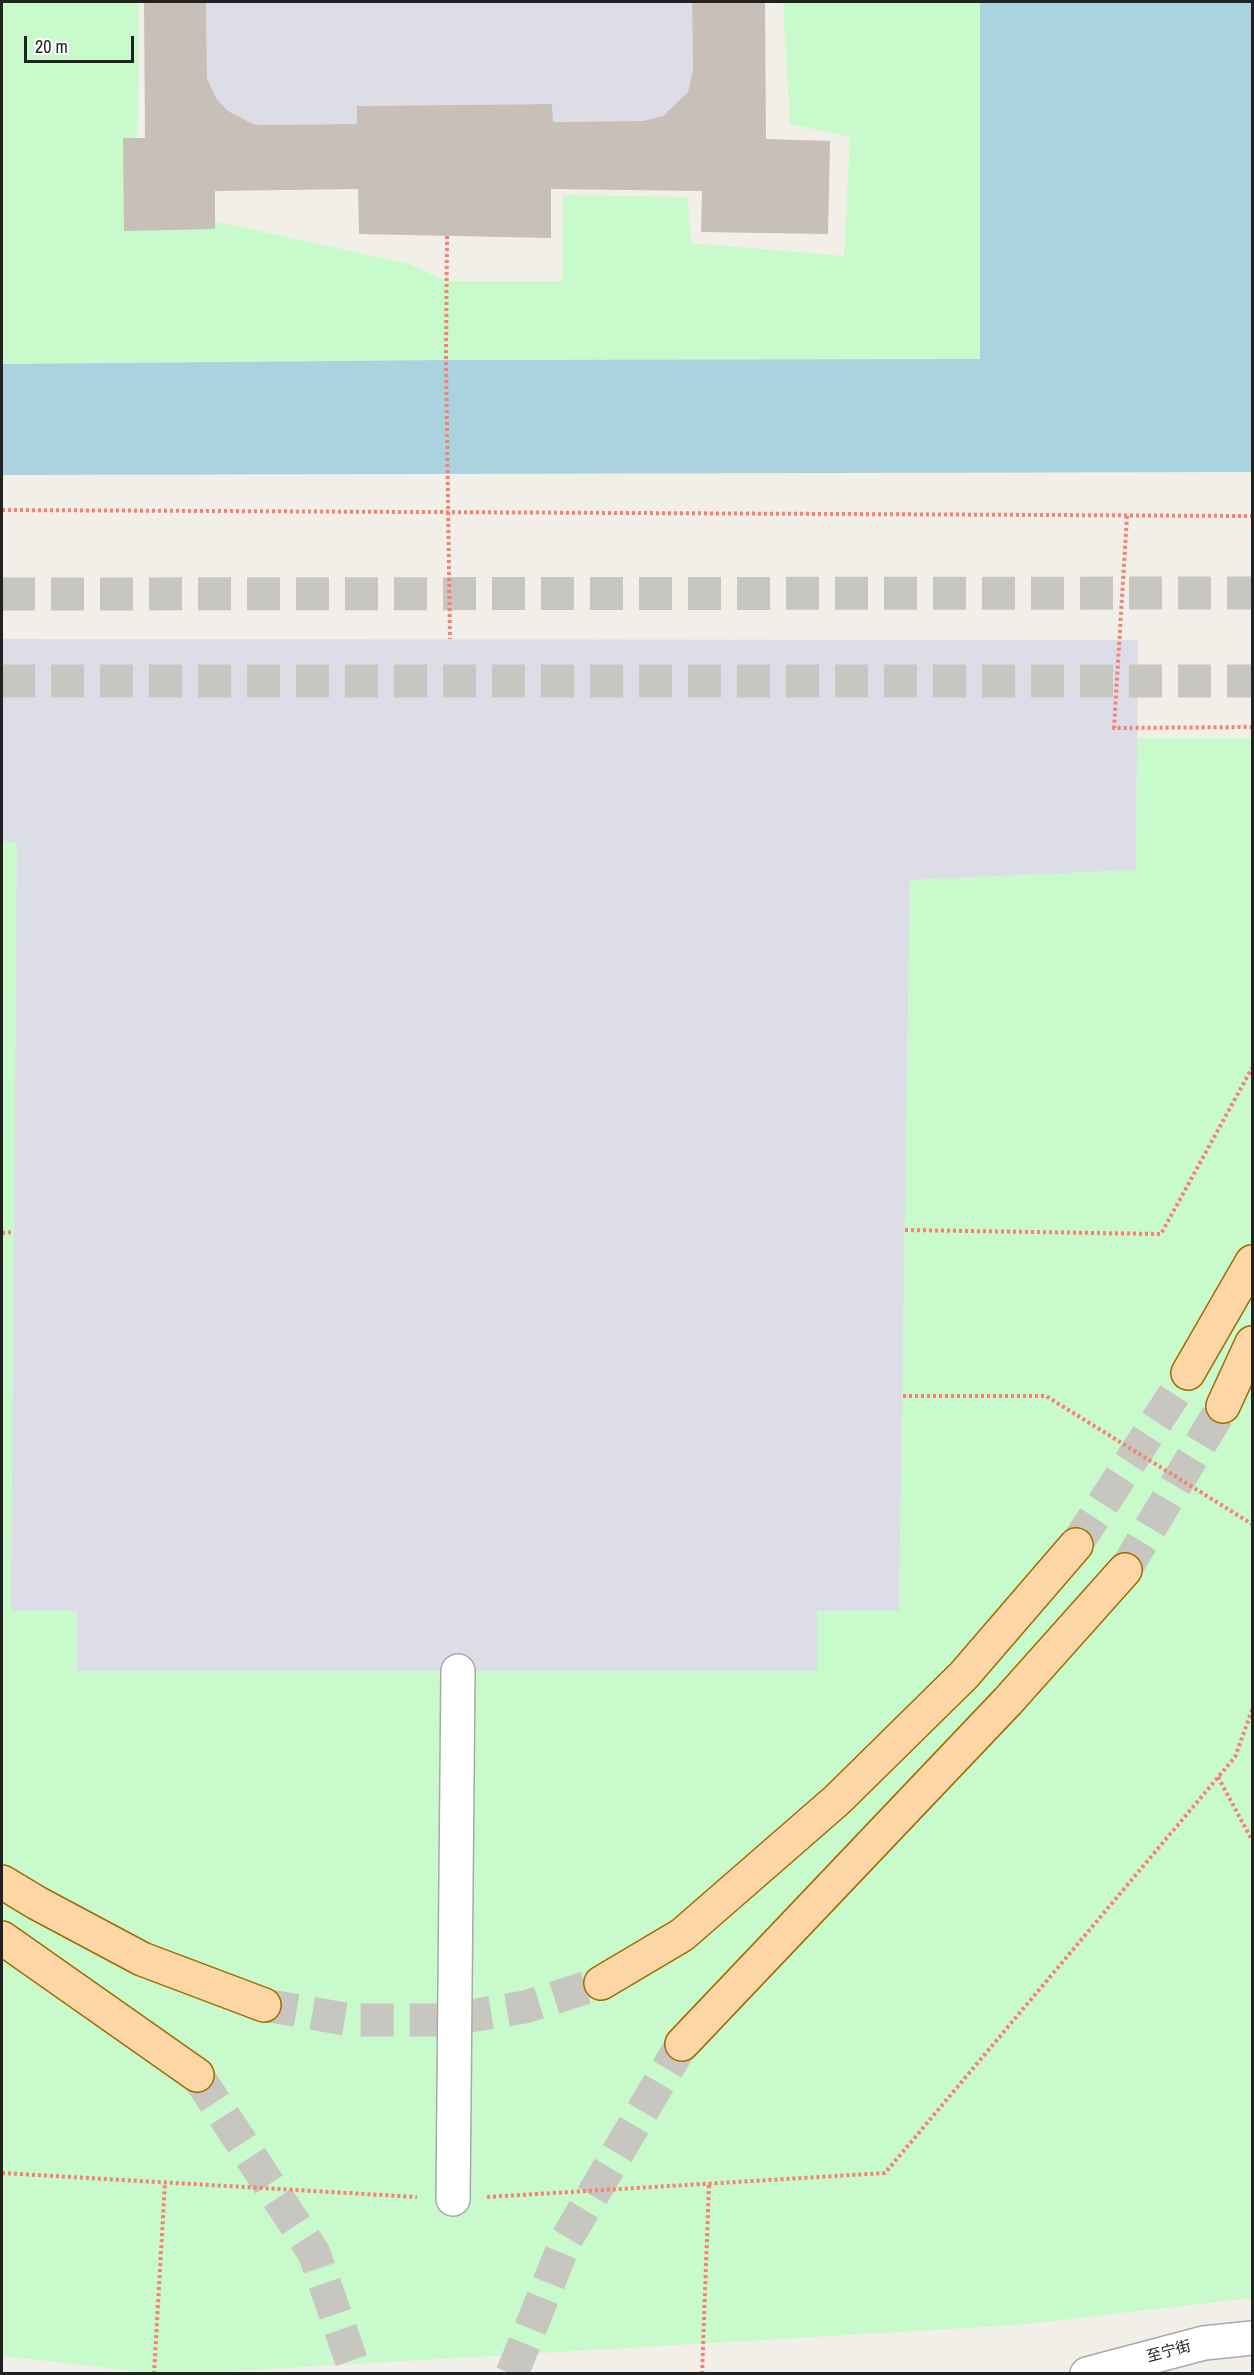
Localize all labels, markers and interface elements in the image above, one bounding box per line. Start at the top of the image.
scale bar [27,24,136,62]
text: 20 m [35,34,68,59]
street label: 至宁街 [1145,2337,1193,2367]

